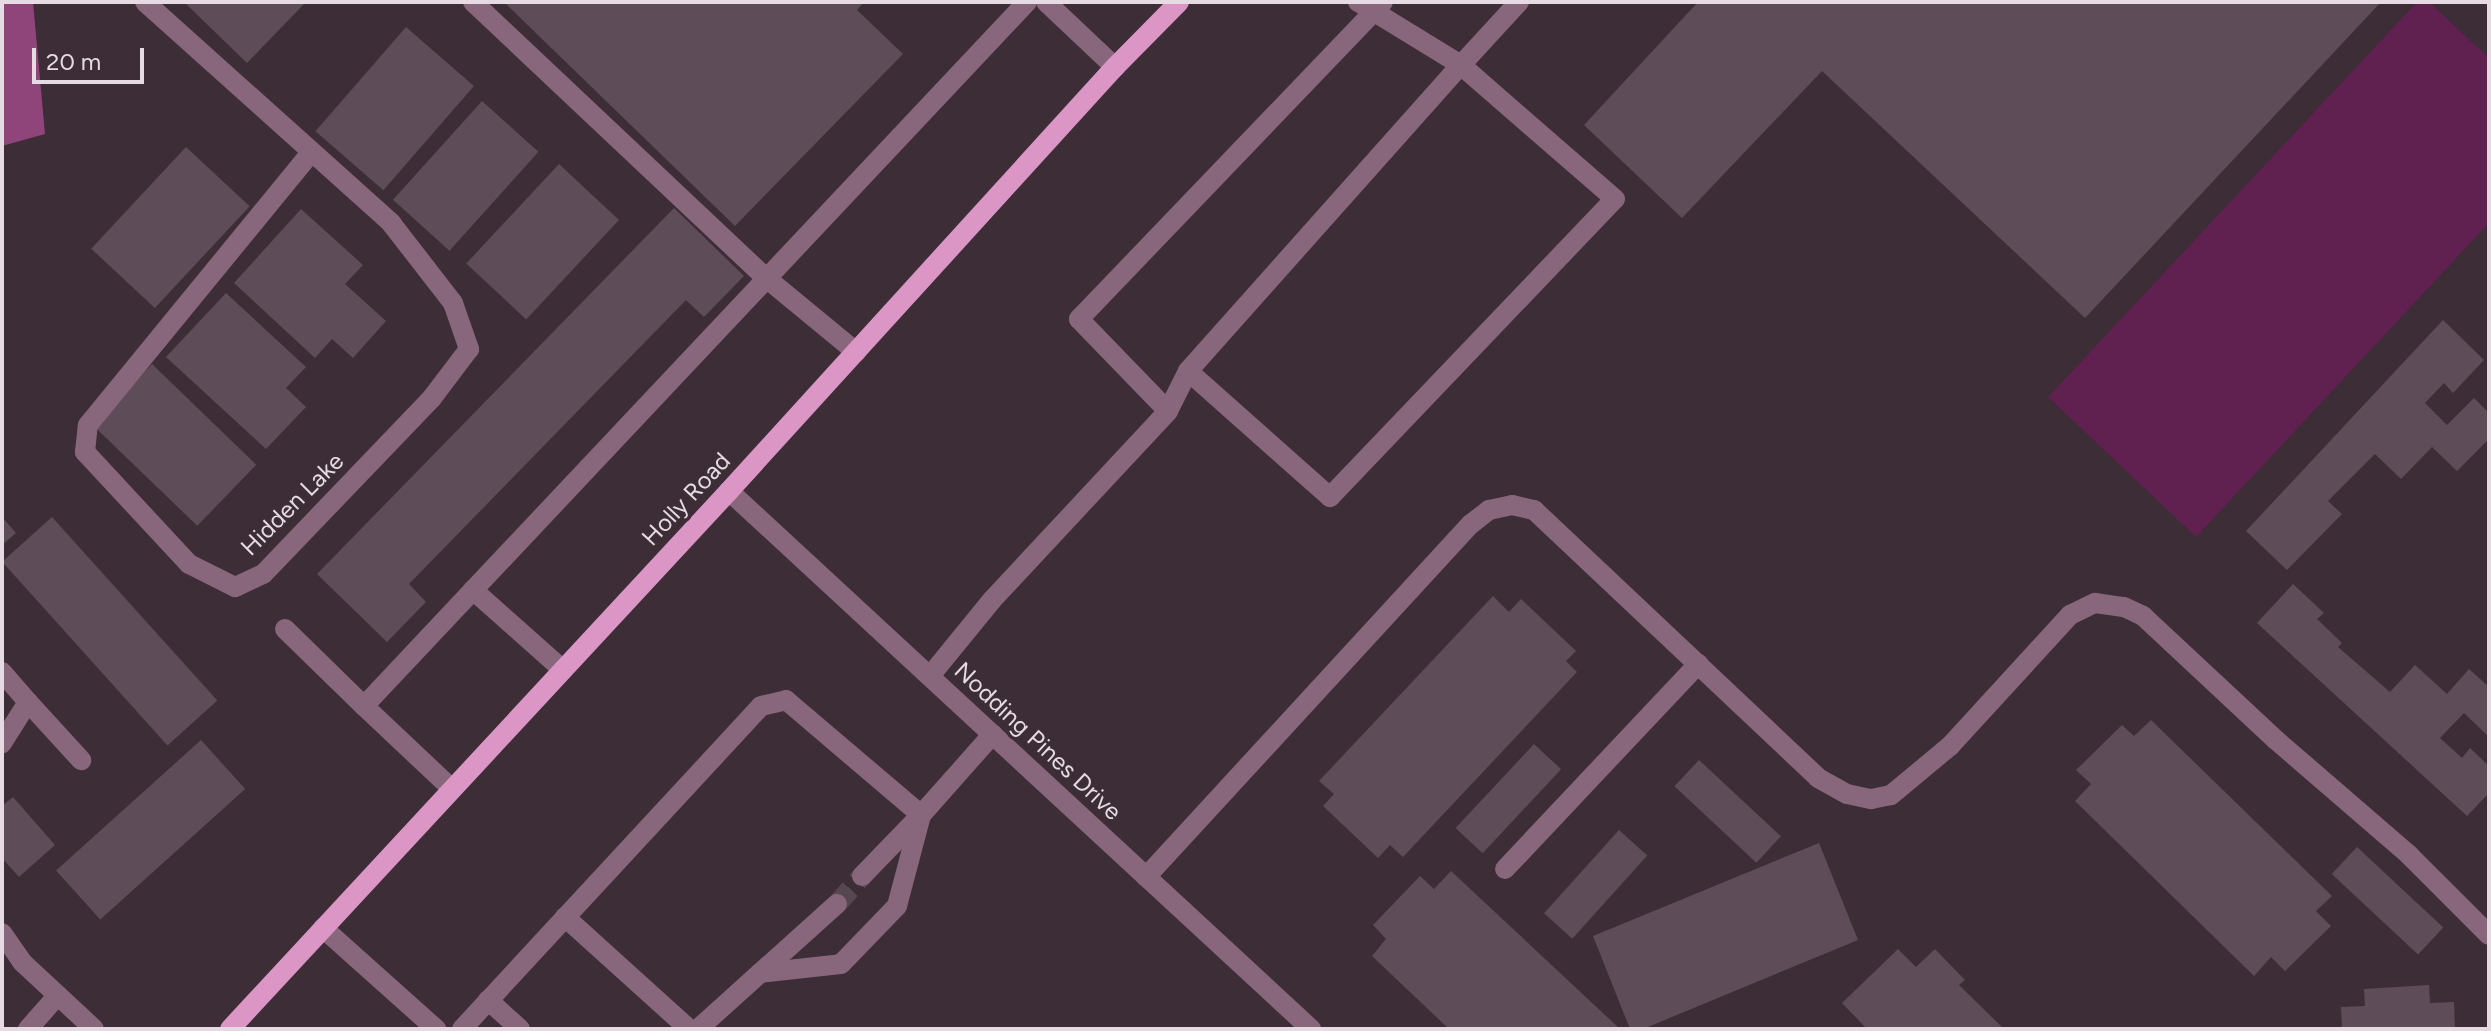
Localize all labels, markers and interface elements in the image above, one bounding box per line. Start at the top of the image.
scale bar [36,32,148,82]
text: 20 m [46,47,101,76]
street label: Hidden Lake [235,447,349,561]
street label: Holly Road [636,447,736,551]
street label: Nodding Pines Drive [948,656,1128,826]

